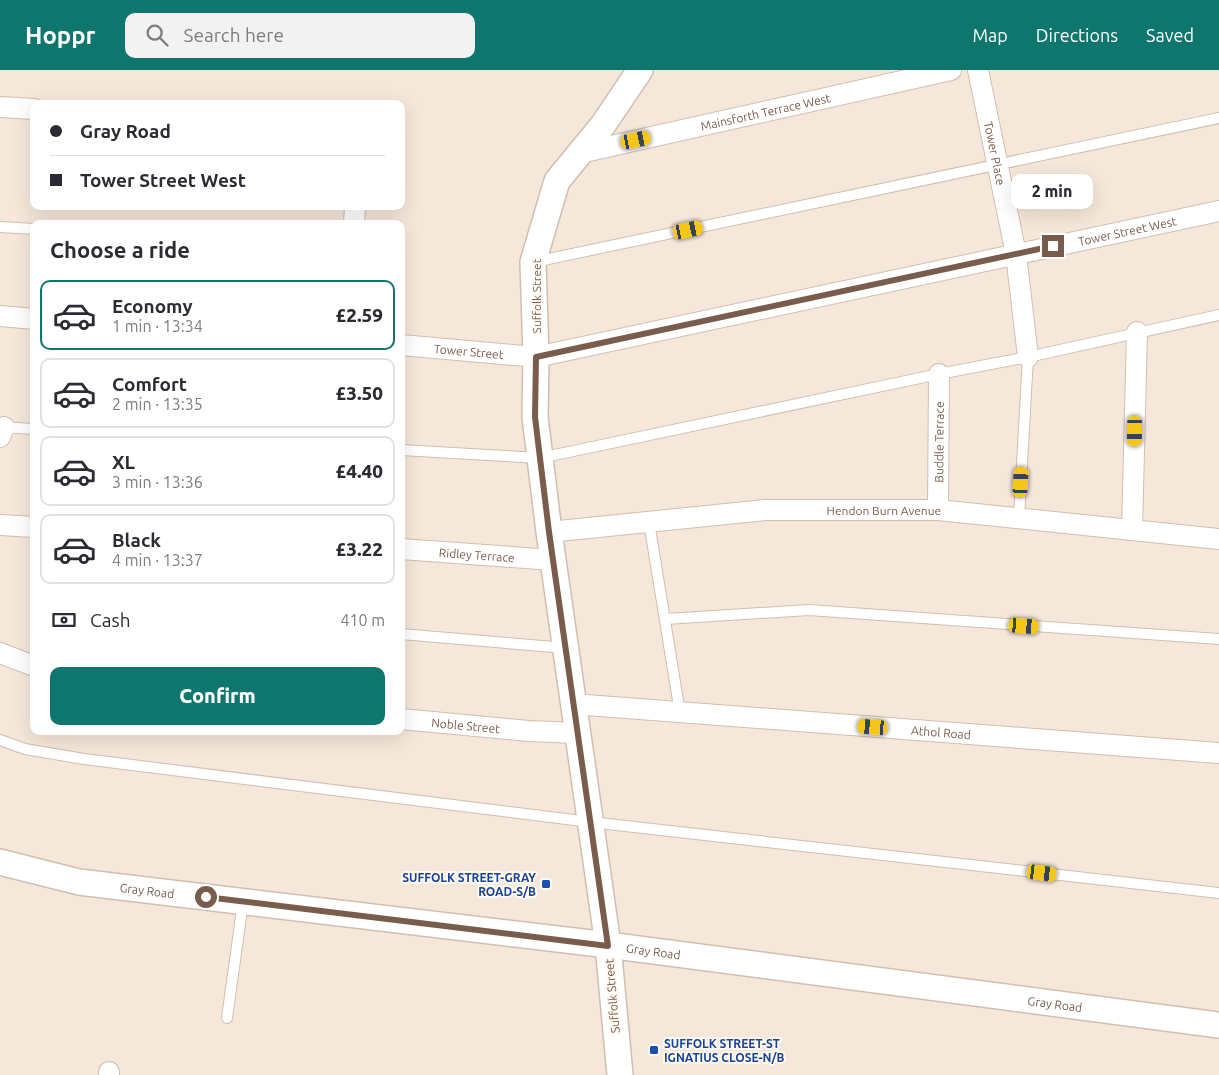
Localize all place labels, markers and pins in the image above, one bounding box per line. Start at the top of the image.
place label: SUFFOLK STREET-GRAY ROAD-S/B [402,871,536,898]
marker: SUFFOLK STREET-GRAY ROAD-S/B [540,878,552,890]
place label: SUFFOLK STREET-ST IGNATIUS CLOSE-N/B [664,1037,785,1064]
marker: SUFFOLK STREET-ST IGNATIUS CLOSE-N/B [648,1044,660,1056]

